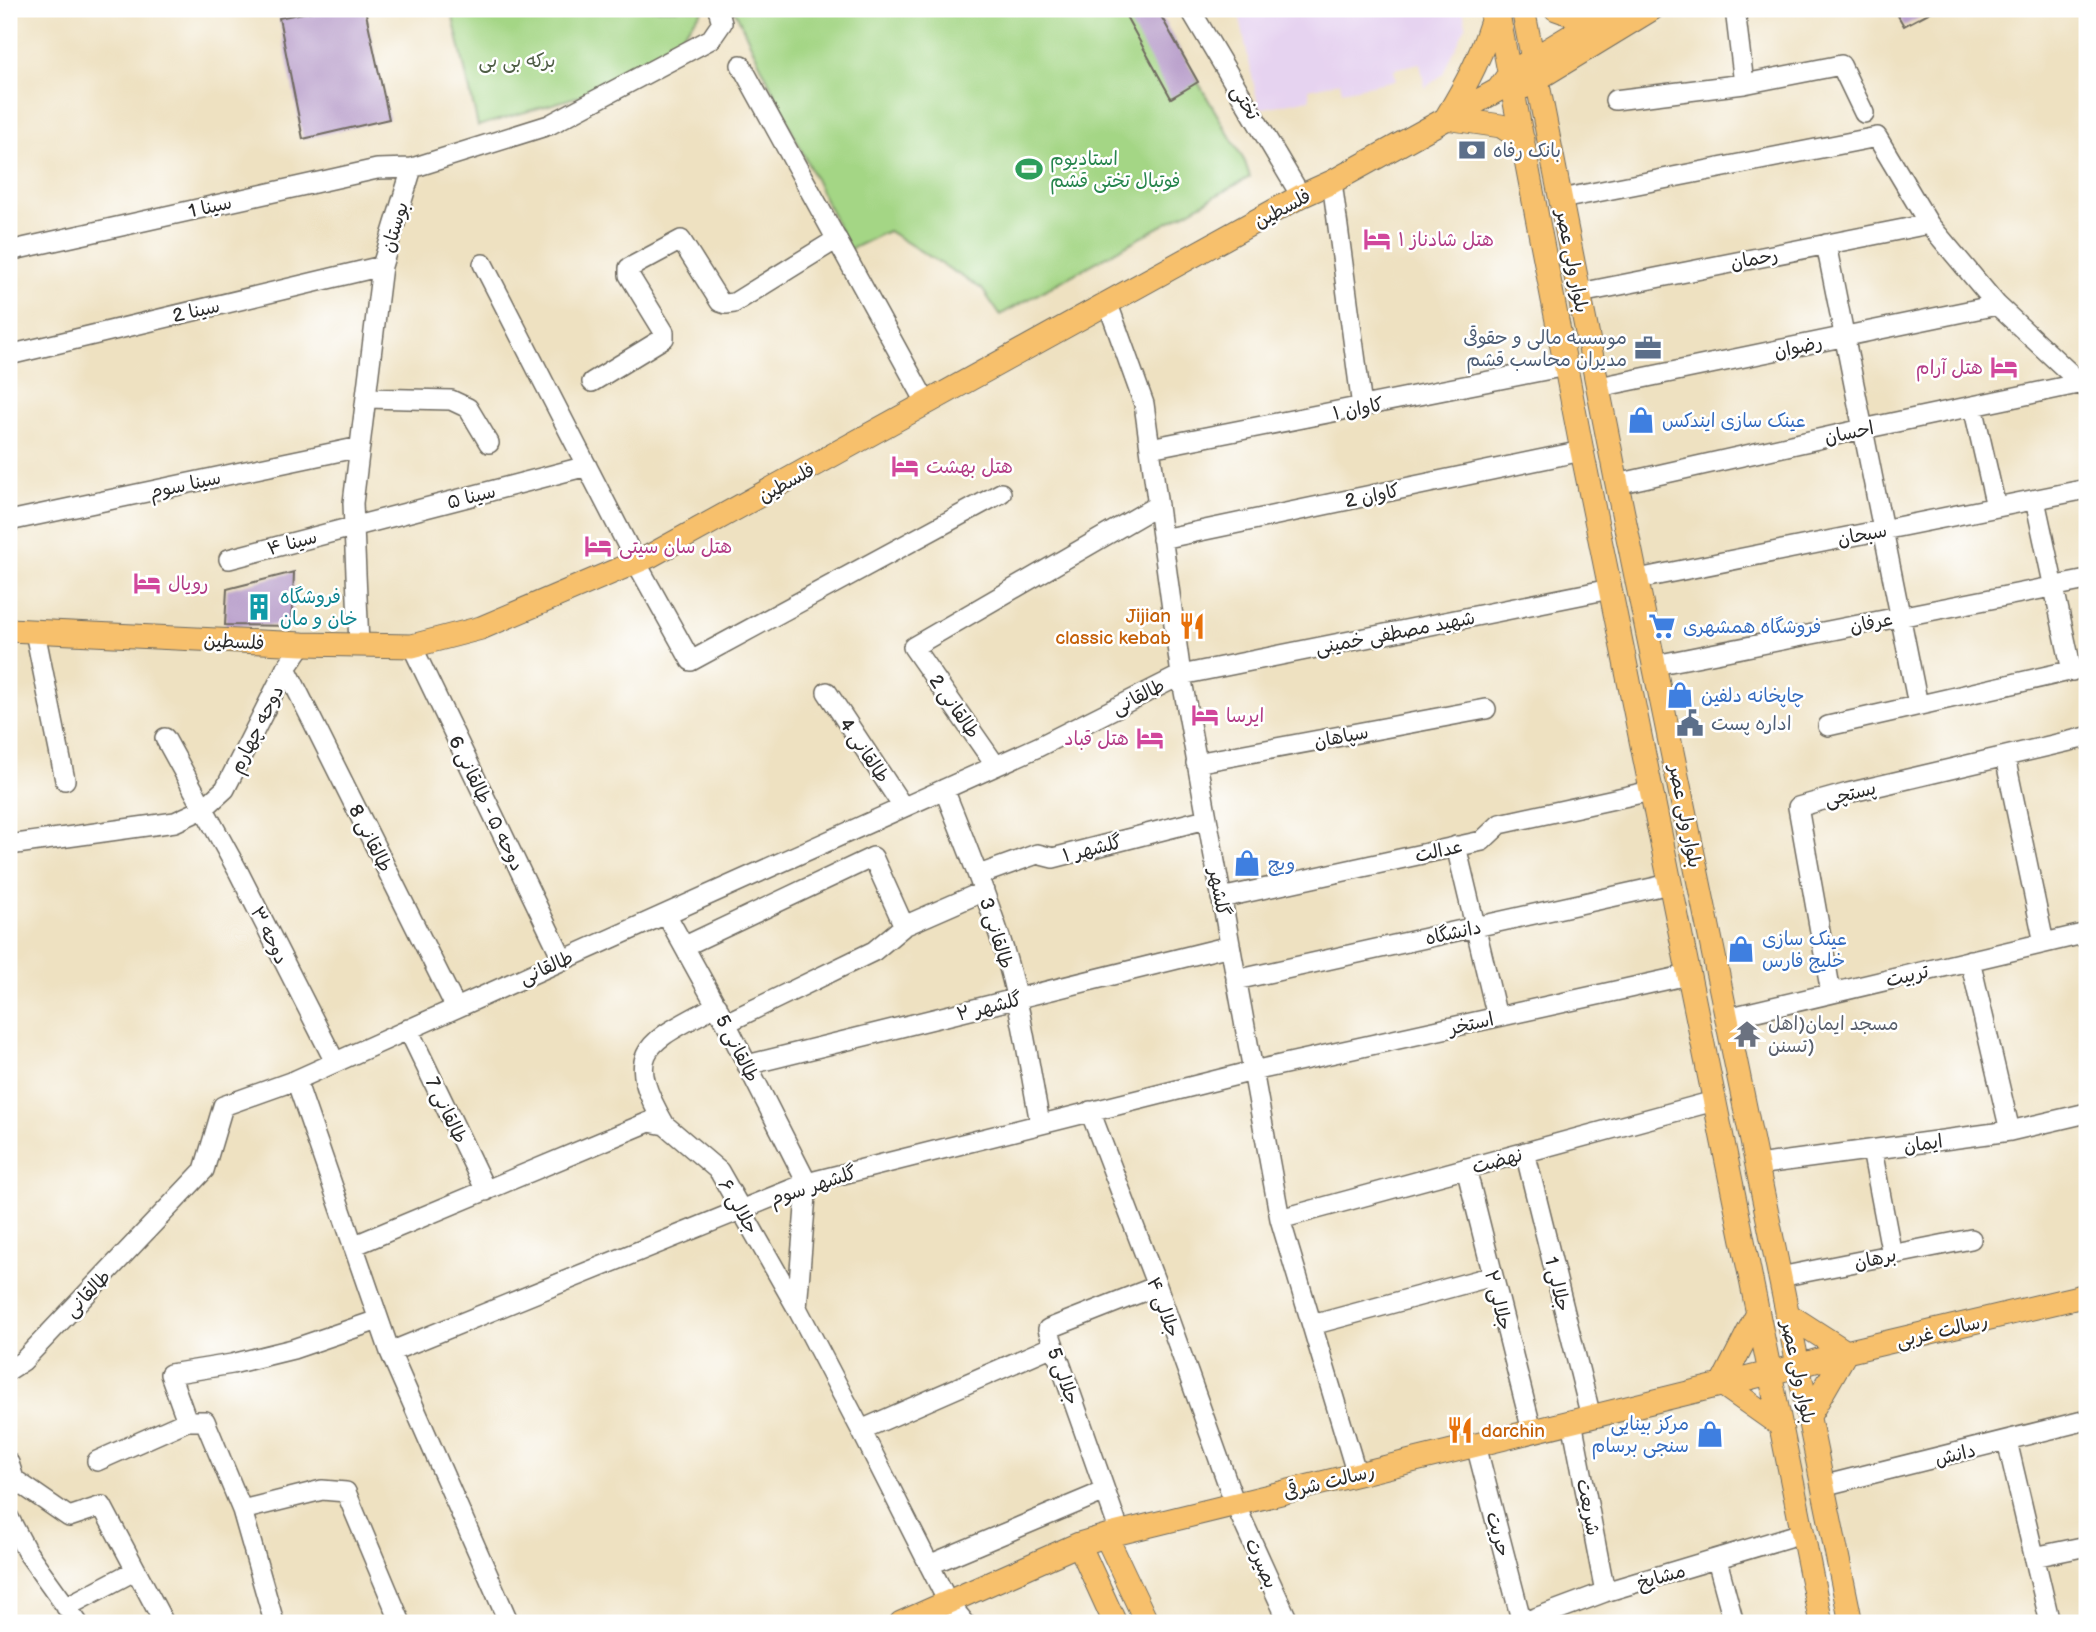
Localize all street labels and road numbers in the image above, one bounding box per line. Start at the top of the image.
street label: تختی [1225,81,1264,125]
street label: فلسطین [1250,185,1315,234]
street label: سینا 1 [186,191,234,224]
street label: بوستان [377,199,414,256]
street label: بلوار ولی عصر [1550,206,1593,315]
street label: رحمان [1729,244,1780,275]
street label: سینا 2 [171,295,222,328]
street label: رضوان [1772,331,1825,364]
street label: کاوان ۱ [1331,393,1385,426]
street label: احسان [1822,417,1876,450]
street label: فلسطین [754,458,819,508]
street label: سینا سوم [147,467,224,506]
street label: کاوان 2 [1343,479,1402,513]
street label: سینا ۵ [445,480,498,515]
street label: سبحان [1836,519,1889,552]
street label: سینا ۴ [265,526,320,561]
street label: شهید مصطفی خمینی [1313,607,1477,660]
street label: عرفان [1848,608,1895,639]
street label: فلسطین [203,629,265,656]
street label: طالقانی 2 [923,670,984,743]
street label: طالقانی [1108,674,1169,720]
street label: دوحه چهارم [225,682,291,778]
street label: طالقانی 4 [834,714,894,788]
street label: سپاهان [1312,721,1371,754]
street label: دوحه ۵ - طالقانی 6 [443,732,528,875]
street label: بلوار ولی عصر [1663,761,1706,870]
street label: پستچی [1822,777,1879,812]
street label: طالقانی 8 [343,801,396,876]
street label: گلشهر ۱ [1060,831,1124,868]
street label: عدالت [1413,835,1466,868]
street label: گلشهر [1203,864,1234,918]
street label: طالقانی 3 [974,895,1017,972]
street label: دوحه ۳ [245,903,292,968]
street label: دانشگاه [1423,916,1484,951]
street label: طالقانی [516,946,577,990]
street label: تربیت [1884,960,1931,993]
street label: گلشهر ۲ [954,988,1024,1027]
street label: استخر [1445,1008,1496,1041]
street label: طالقانی 5 [710,1011,763,1086]
street label: طالقانی 7 [420,1074,472,1148]
street label: ایمان [1902,1130,1944,1159]
street label: نهضت [1470,1144,1525,1179]
street label: گلشهر سوم [767,1162,860,1213]
street label: جلالی ۶ [713,1175,763,1238]
street label: برهان [1852,1244,1899,1275]
street label: جلالی 1 [1539,1255,1574,1314]
street label: طالقانی [60,1266,116,1322]
street label: جلالی ۲ [1479,1268,1516,1333]
street label: جلالی ۴ [1141,1274,1184,1341]
street label: رسالت غربی [1894,1310,1990,1353]
street label: بلوار ولی عصر [1775,1317,1820,1426]
street label: جلالی 5 [1042,1345,1084,1408]
street label: دانش [1933,1439,1978,1472]
street label: رسالت شرقی [1281,1458,1377,1505]
street label: شریعت [1571,1477,1604,1538]
street label: حریت [1481,1509,1515,1559]
street label: بصیرت [1239,1535,1282,1592]
street label: مشایخ [1635,1560,1688,1595]

